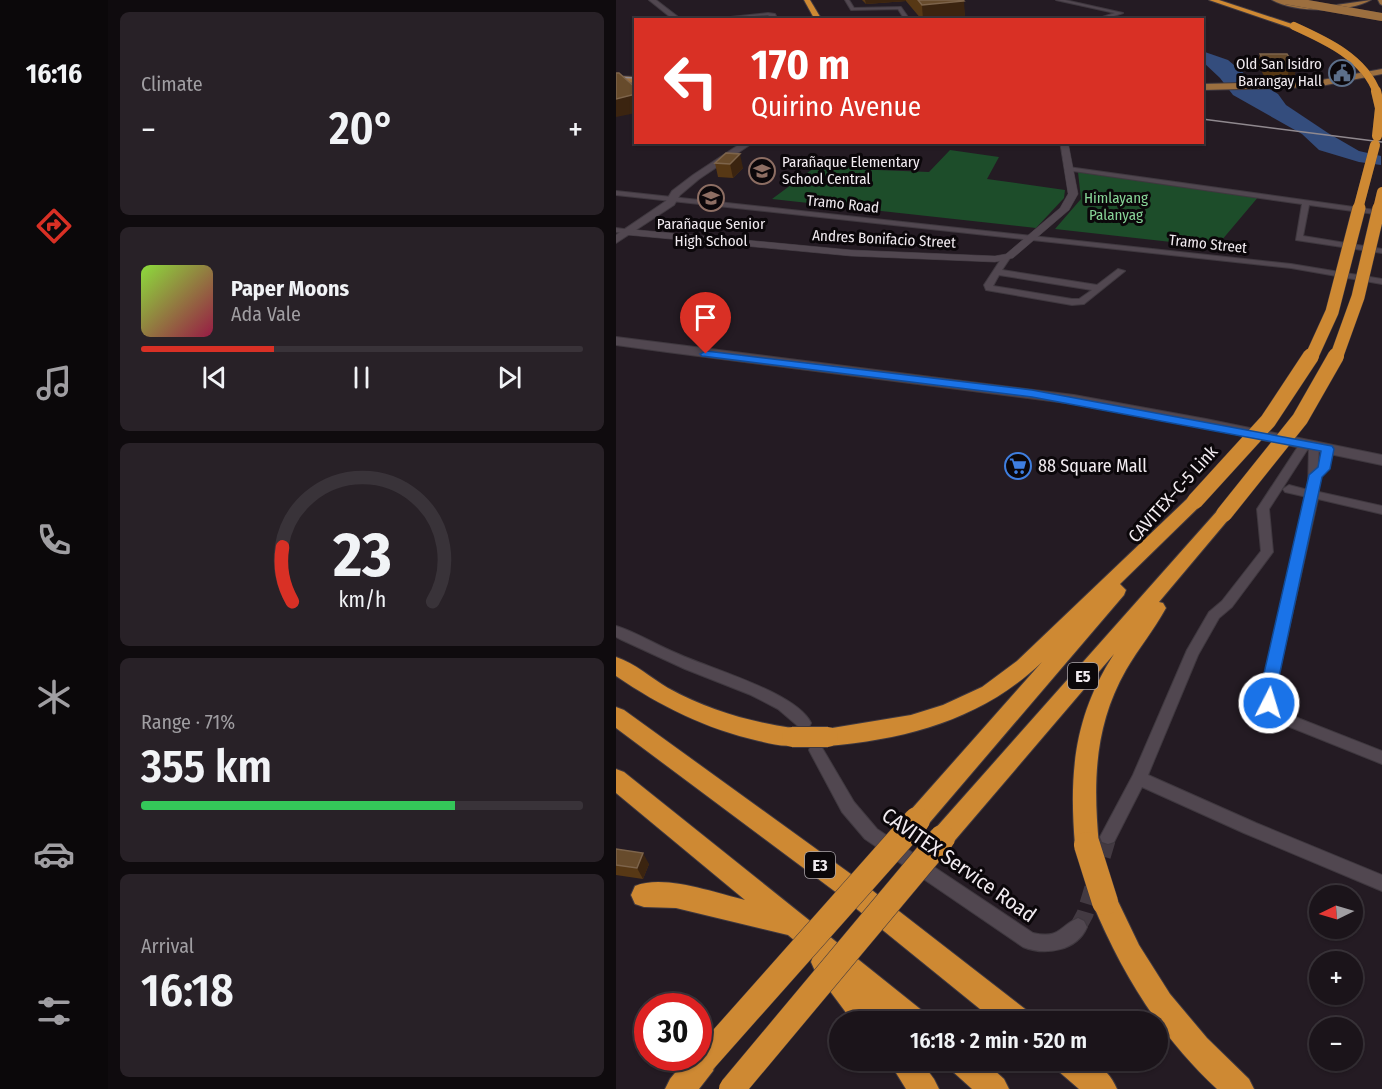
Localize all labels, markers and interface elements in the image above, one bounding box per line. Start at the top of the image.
text: 170 m [751,40,850,90]
icon: left [652,42,730,120]
place label: Old San Isidro Barangay Hall [1236,55,1322,90]
text: 16:16 [26,58,82,90]
public building icon: Old San Isidro Barangay Hall [1327,58,1357,88]
text: Climate [141,72,203,96]
text: Quirino Avenue [751,91,921,123]
text: 20° [329,102,395,156]
text: − [141,110,156,150]
text: + [568,110,583,150]
place label: Parañaque Elementary School Central [782,153,920,188]
school or university icon: Parañaque Elementary School Central [747,156,777,186]
school or university icon: Parañaque Senior High School [696,183,726,213]
park label: Himlayang Palanyag [1084,189,1148,224]
street label: Tramo Road [806,191,880,217]
icon: directions [33,205,75,247]
place label: Parañaque Senior High School [657,215,766,250]
street label: Andres Bonifacio Street [812,226,956,252]
street label: Tramo Street [1168,231,1248,257]
text: Paper Moons [231,275,349,302]
pin [680,292,731,354]
icon: arrive [689,301,722,334]
text: Ada Vale [231,302,301,326]
icon: previous [198,361,231,394]
icon: pause [345,361,378,394]
icon: next [493,361,526,394]
icon: music [33,362,75,404]
street label: CAVITEX–C-5 Link [1124,440,1223,547]
supermarket icon: 88 Square Mall [1003,451,1033,481]
place label: 88 Square Mall [1038,455,1147,477]
text: 23 [332,518,391,593]
icon: phone [33,519,75,561]
text: km/h [338,587,386,613]
road number: E5 [1068,663,1098,689]
position arrow [1237,671,1301,735]
icon: climate [33,676,75,718]
text: Range · 71% [141,710,235,734]
text: 355 km [141,740,272,794]
street label: CAVITEX Service Road [877,802,1041,928]
icon: car [33,833,75,875]
road number: E3 [805,852,835,878]
north arrow [1309,885,1363,939]
map controls [1309,885,1363,1071]
text: Arrival [141,934,194,958]
button: + [1309,951,1363,1005]
text: 16:18 [141,964,234,1018]
icon: filters [33,990,75,1032]
speed limit sign: 30 [634,993,712,1071]
button: − [1309,1017,1363,1071]
text: 16:18 · 2 min · 520 m [910,1027,1087,1054]

